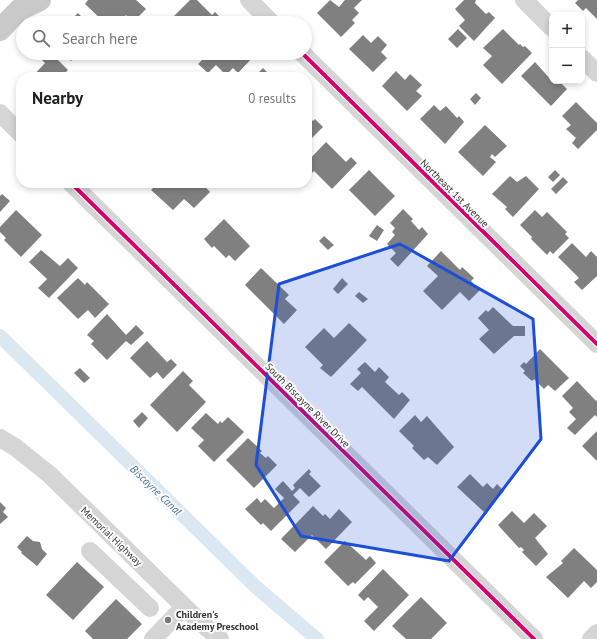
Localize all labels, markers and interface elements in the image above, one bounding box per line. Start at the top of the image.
map controls [549,12,585,84]
button: + [549,12,585,48]
search box [16,16,312,60]
icon: search [30,27,52,49]
text: Search here [62,29,138,48]
button: − [549,48,585,84]
text: Nearby [32,87,83,109]
text: 0 results [248,90,296,107]
street label: Northeast 1st Avenue [418,156,492,230]
street label: South Biscayne River Drive [263,360,353,450]
water label: Biscayne Canal [127,462,185,518]
street label: Memorial Highway [78,504,145,569]
place label: Children's Academy Preschool [176,608,258,633]
marker: Children's Academy Preschool [163,615,173,625]

